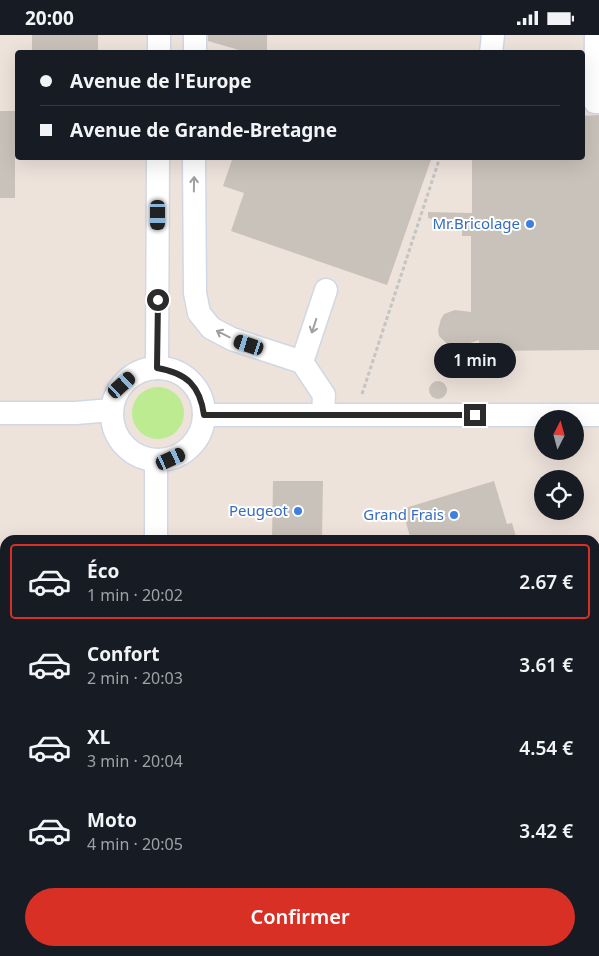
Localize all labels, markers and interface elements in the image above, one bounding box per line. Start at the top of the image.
text: 20:00 [25,5,74,31]
text: Avenue de l'Europe [70,68,252,94]
text: Avenue de Grande-Bretagne [70,117,337,143]
one-way arrow [189,176,199,192]
car [150,200,165,230]
place label: Mr.Bricolage [433,213,520,233]
marker: Mr.Bricolage [524,218,536,230]
route start [147,289,169,311]
one-way arrow [308,317,318,333]
one-way arrow [216,329,231,338]
car [232,333,265,357]
callout: 1 min [434,343,516,377]
text: 1 min [453,349,497,371]
car [105,369,138,401]
route end [464,404,486,426]
north arrow [534,410,584,460]
map controls [534,410,584,520]
car [154,446,187,472]
button: locate [534,470,584,520]
place label: Peugeot [229,500,289,520]
place label: Grand Frais [363,504,444,524]
marker: Peugeot [292,505,304,517]
marker: Grand Frais [448,509,460,521]
text: Éco [87,558,119,584]
icon: car [27,559,72,604]
text: 2.67 € [519,569,573,595]
text: 1 min · 20:02 [87,584,183,606]
text: Confort [87,641,159,667]
icon: car [27,642,72,687]
text: 3.61 € [519,652,573,678]
text: 2 min · 20:03 [87,667,183,689]
text: XL [87,724,110,750]
icon: car [27,725,72,770]
text: 4.54 € [519,735,573,761]
text: 3 min · 20:04 [87,750,183,772]
text: Moto [87,807,137,833]
icon: car [27,808,72,853]
text: 3.42 € [519,818,573,844]
text: 4 min · 20:05 [87,833,183,855]
button: Confirmer [25,888,575,946]

